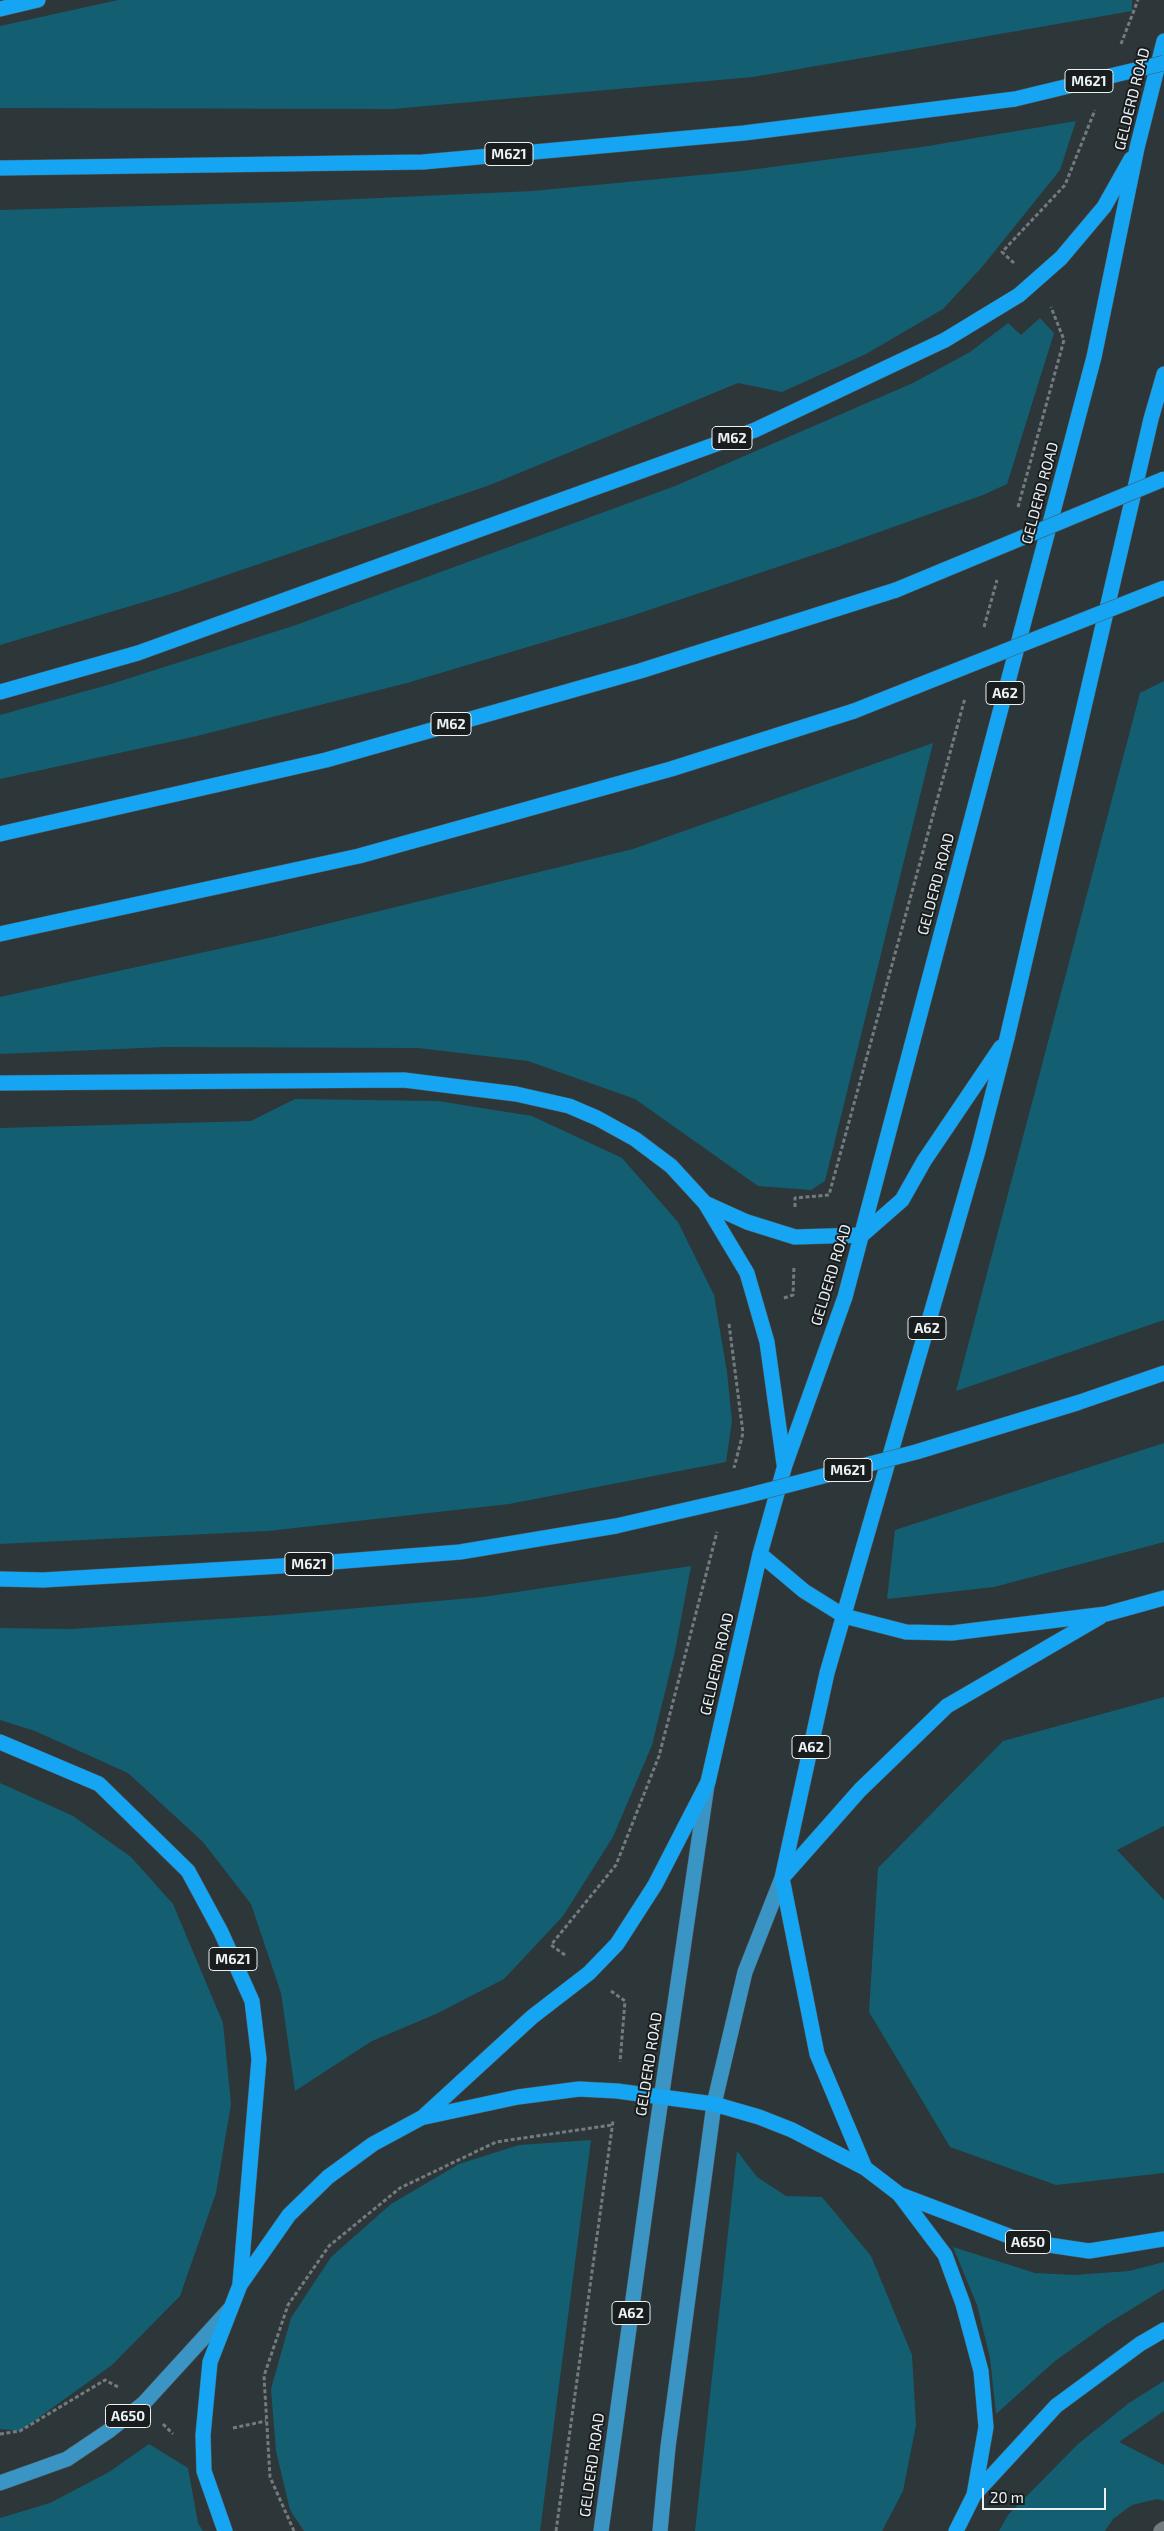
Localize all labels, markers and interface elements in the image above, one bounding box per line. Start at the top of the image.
street label: GELDERD ROAD [1111,46,1153,152]
road number: M621 [1065,70,1113,92]
road number: M621 [485,142,533,166]
road number: M62 [712,426,752,449]
street label: GELDERD ROAD [1018,440,1062,546]
road number: A62 [986,681,1024,704]
road number: M62 [431,712,471,736]
street label: GELDERD ROAD [914,831,958,937]
street label: GELDERD ROAD [807,1222,855,1328]
road number: A62 [908,1316,946,1340]
road number: M621 [824,1458,872,1482]
road number: M621 [285,1552,333,1576]
street label: GELDERD ROAD [696,1611,738,1717]
road number: A62 [792,1735,830,1758]
road number: M621 [209,1948,257,1970]
street label: GELDERD ROAD [632,2011,666,2117]
road number: A650 [1006,2230,1050,2254]
road number: A62 [612,2302,650,2324]
road number: A650 [106,2404,150,2428]
street label: GELDERD ROAD [576,2412,608,2518]
scale bar [984,2478,1108,2510]
text: 20 m [990,2488,1024,2506]

